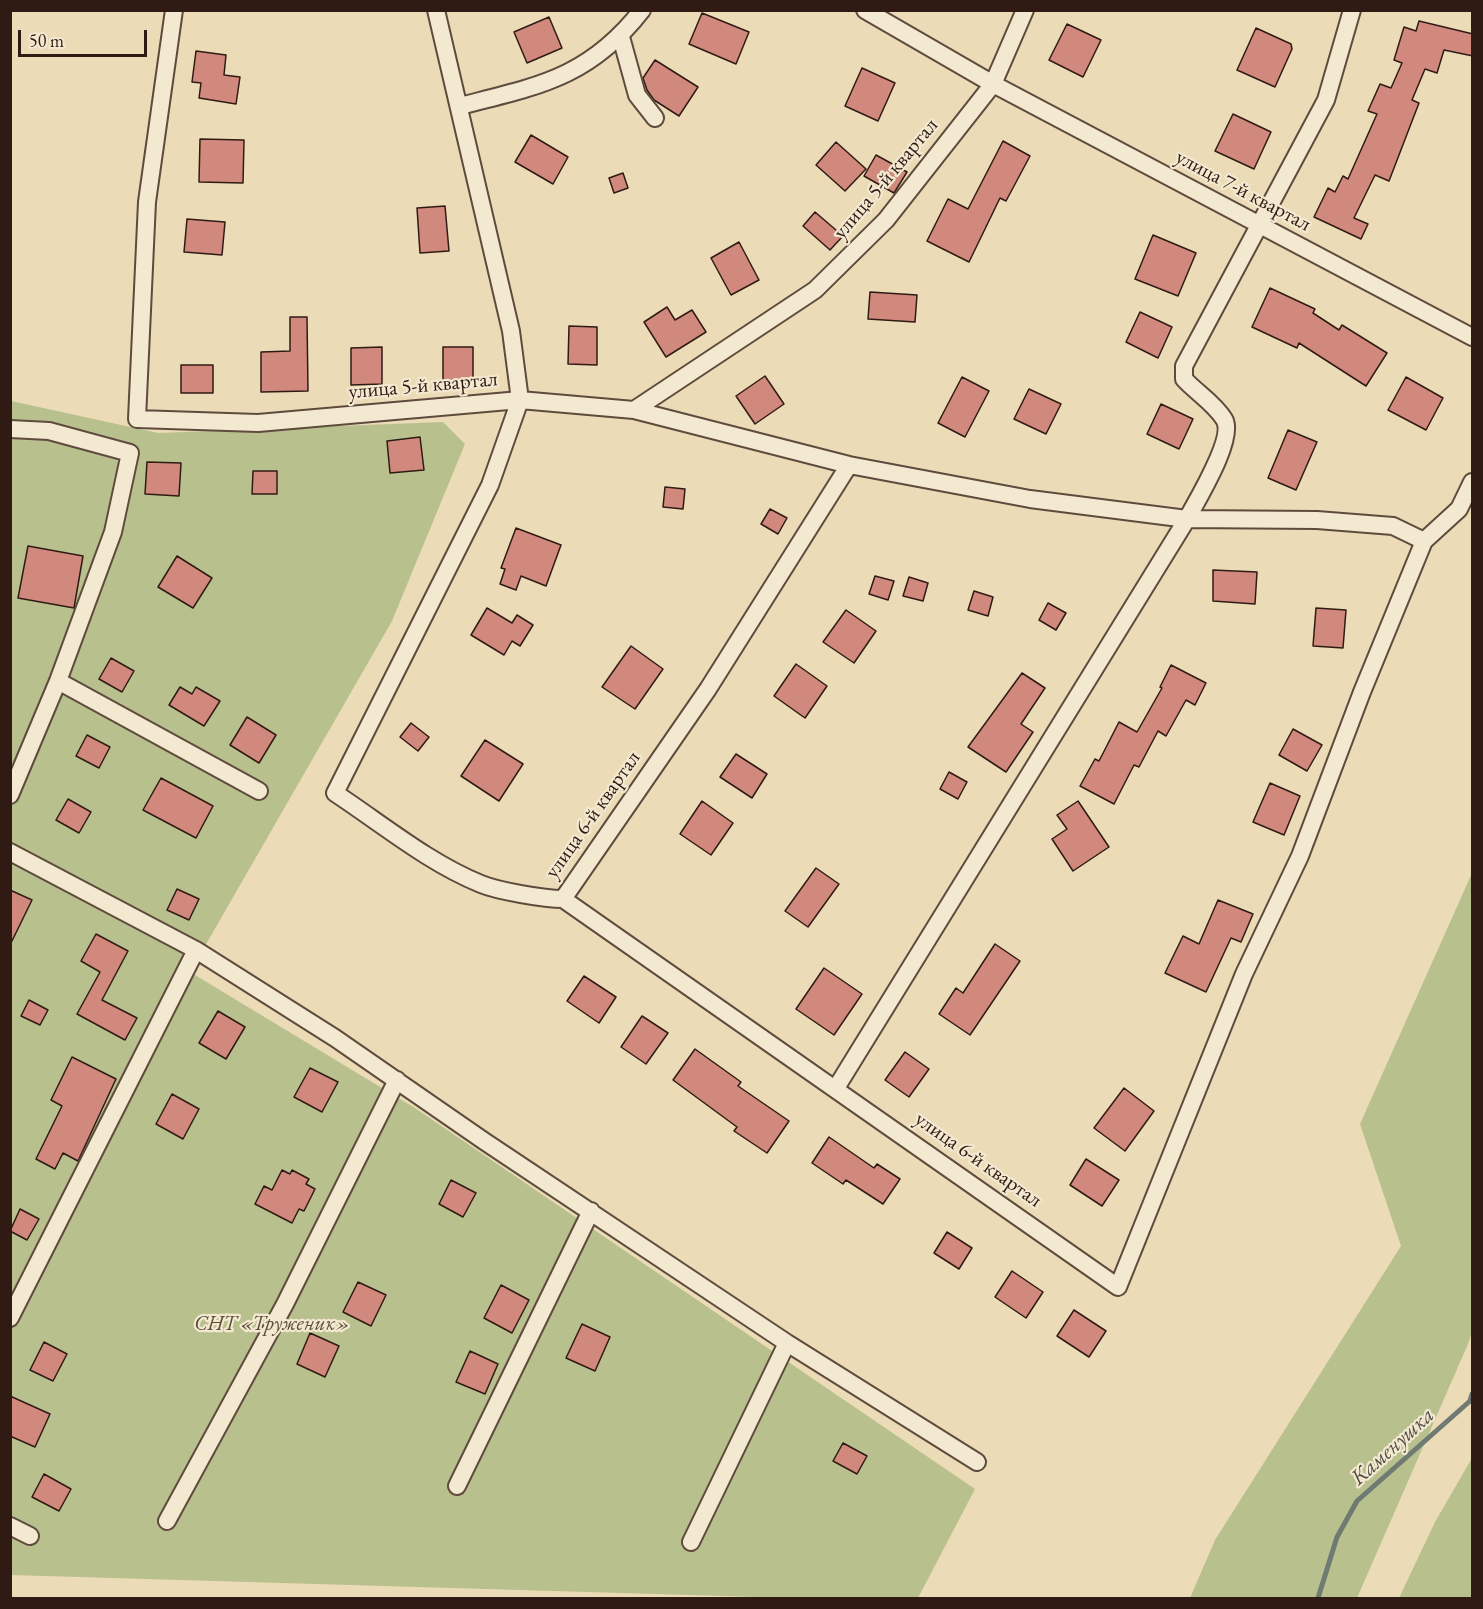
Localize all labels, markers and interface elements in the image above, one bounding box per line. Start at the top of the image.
scale bar [21,18,150,56]
text: 50 m [29,29,64,52]
street label: улица 5-й квартал [828,114,944,244]
street label: улица 7-й квартал [1171,145,1315,237]
street label: улица 5-й квартал [347,367,499,405]
street label: улица 6-й квартал [540,746,646,884]
street label: улица 6-й квартал [909,1107,1047,1213]
park label: СНТ «Труженик» [194,1311,350,1337]
water label: Каменушка [1346,1403,1440,1491]

